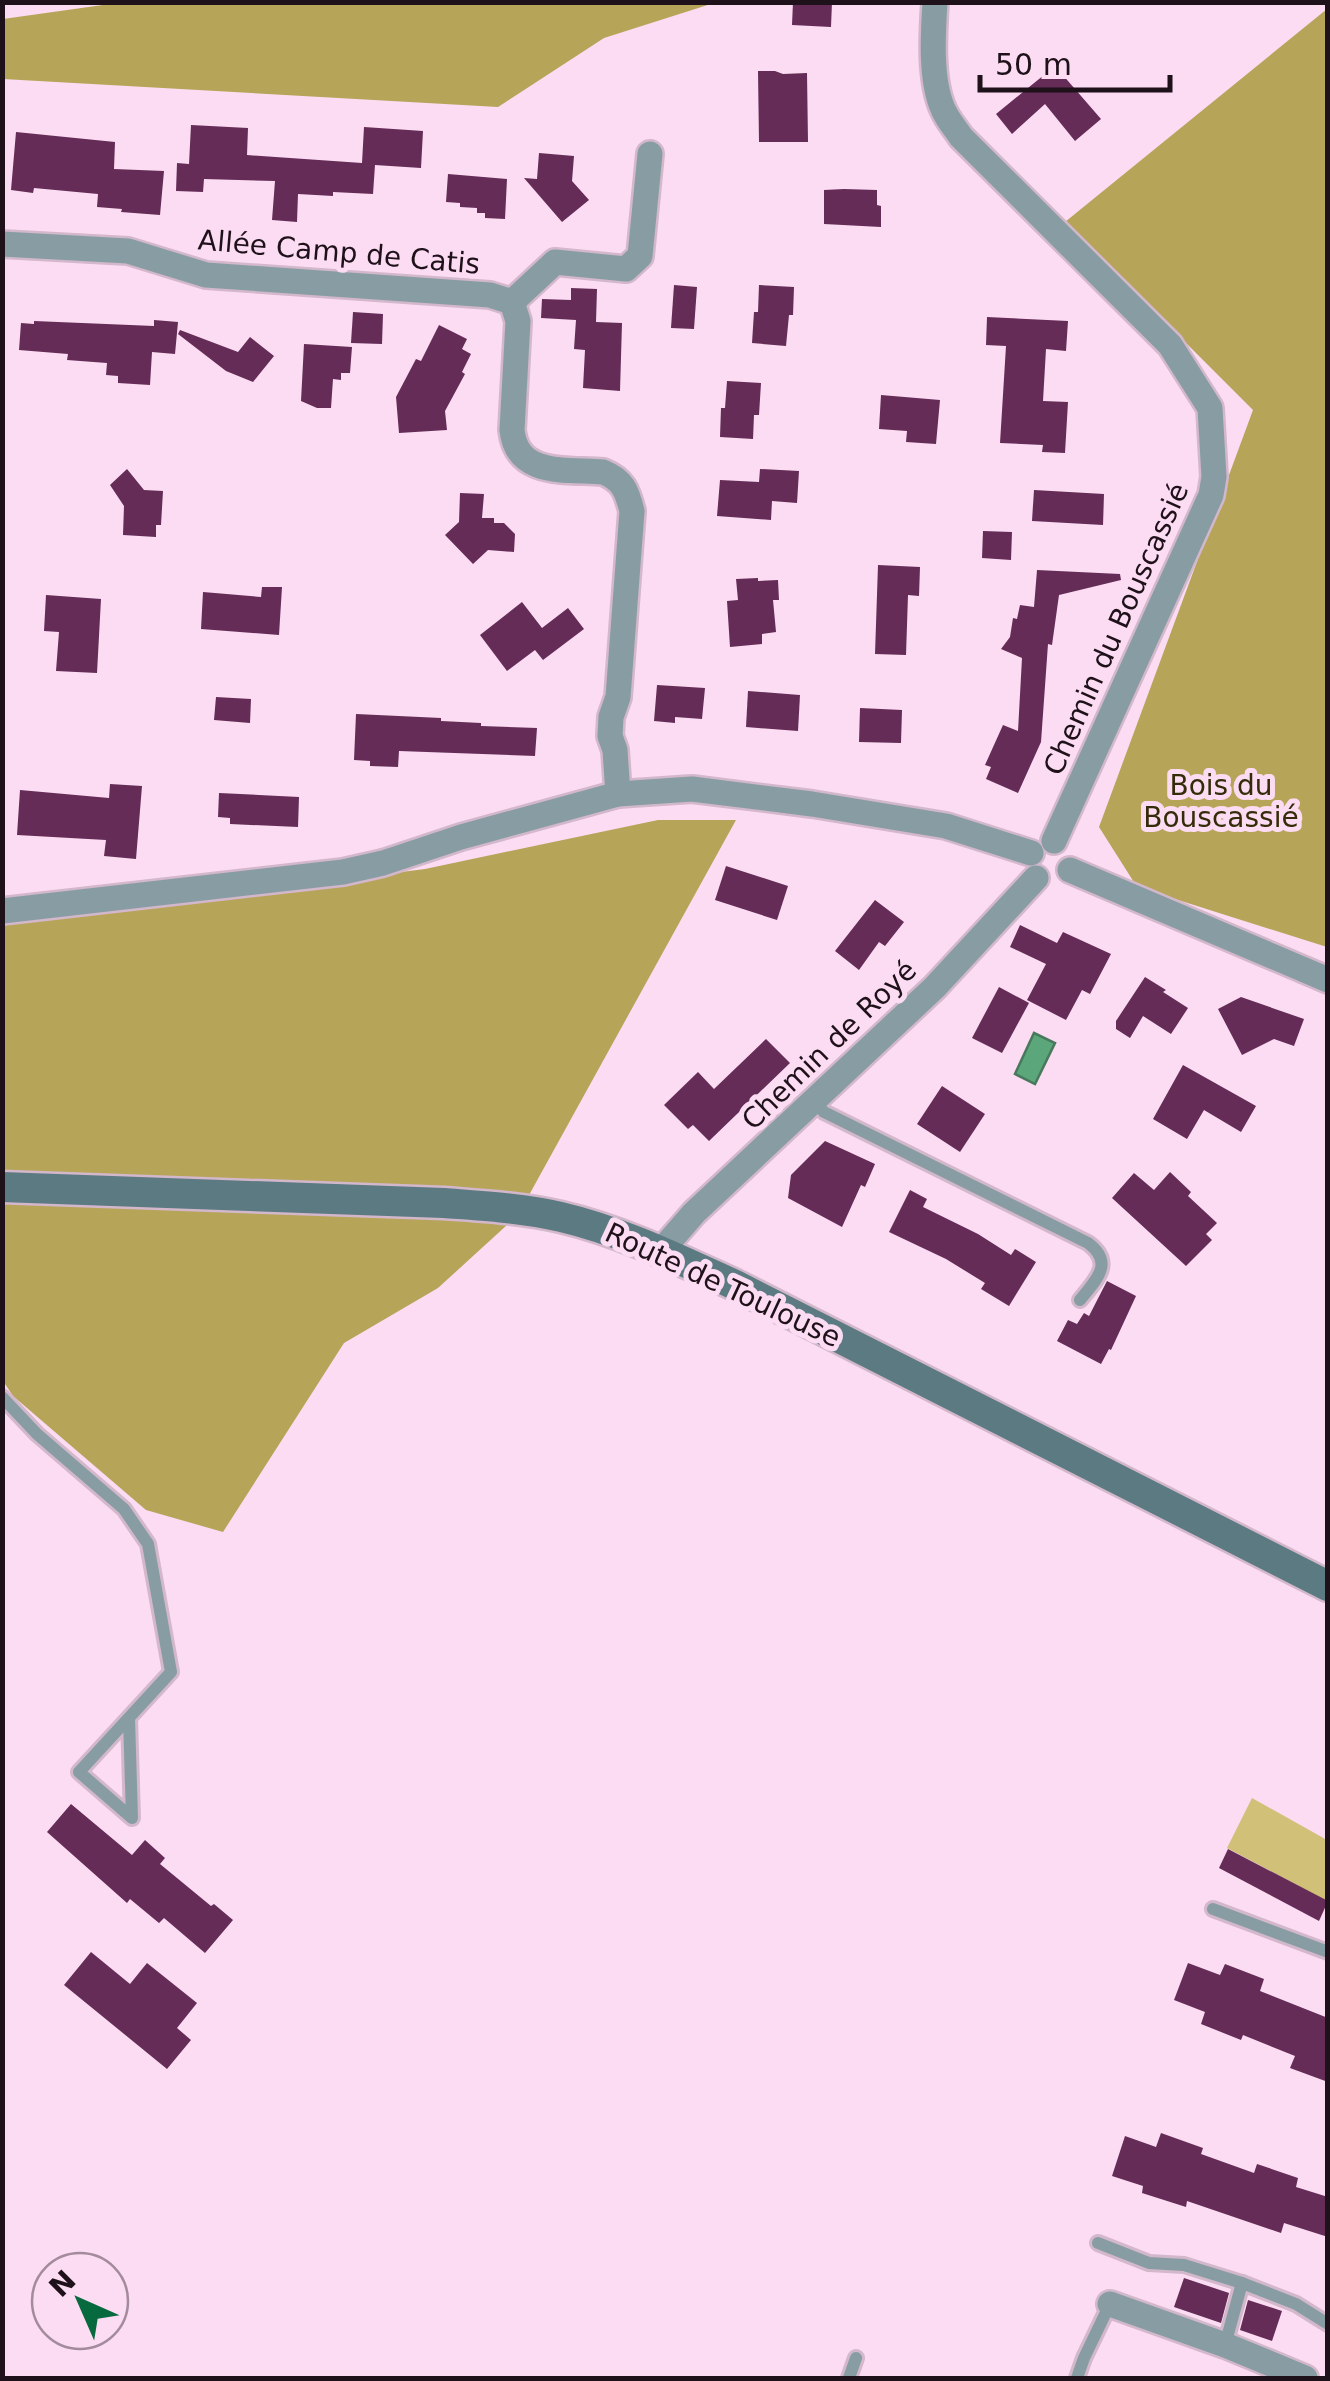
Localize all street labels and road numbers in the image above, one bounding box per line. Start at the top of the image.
street label: Allée Camp de Catis [197,223,481,281]
street label: Chemin du Bouscassié [1037,478,1195,780]
street label: Chemin de Royé [735,954,923,1136]
street label: Route de Toulouse [600,1216,846,1354]

